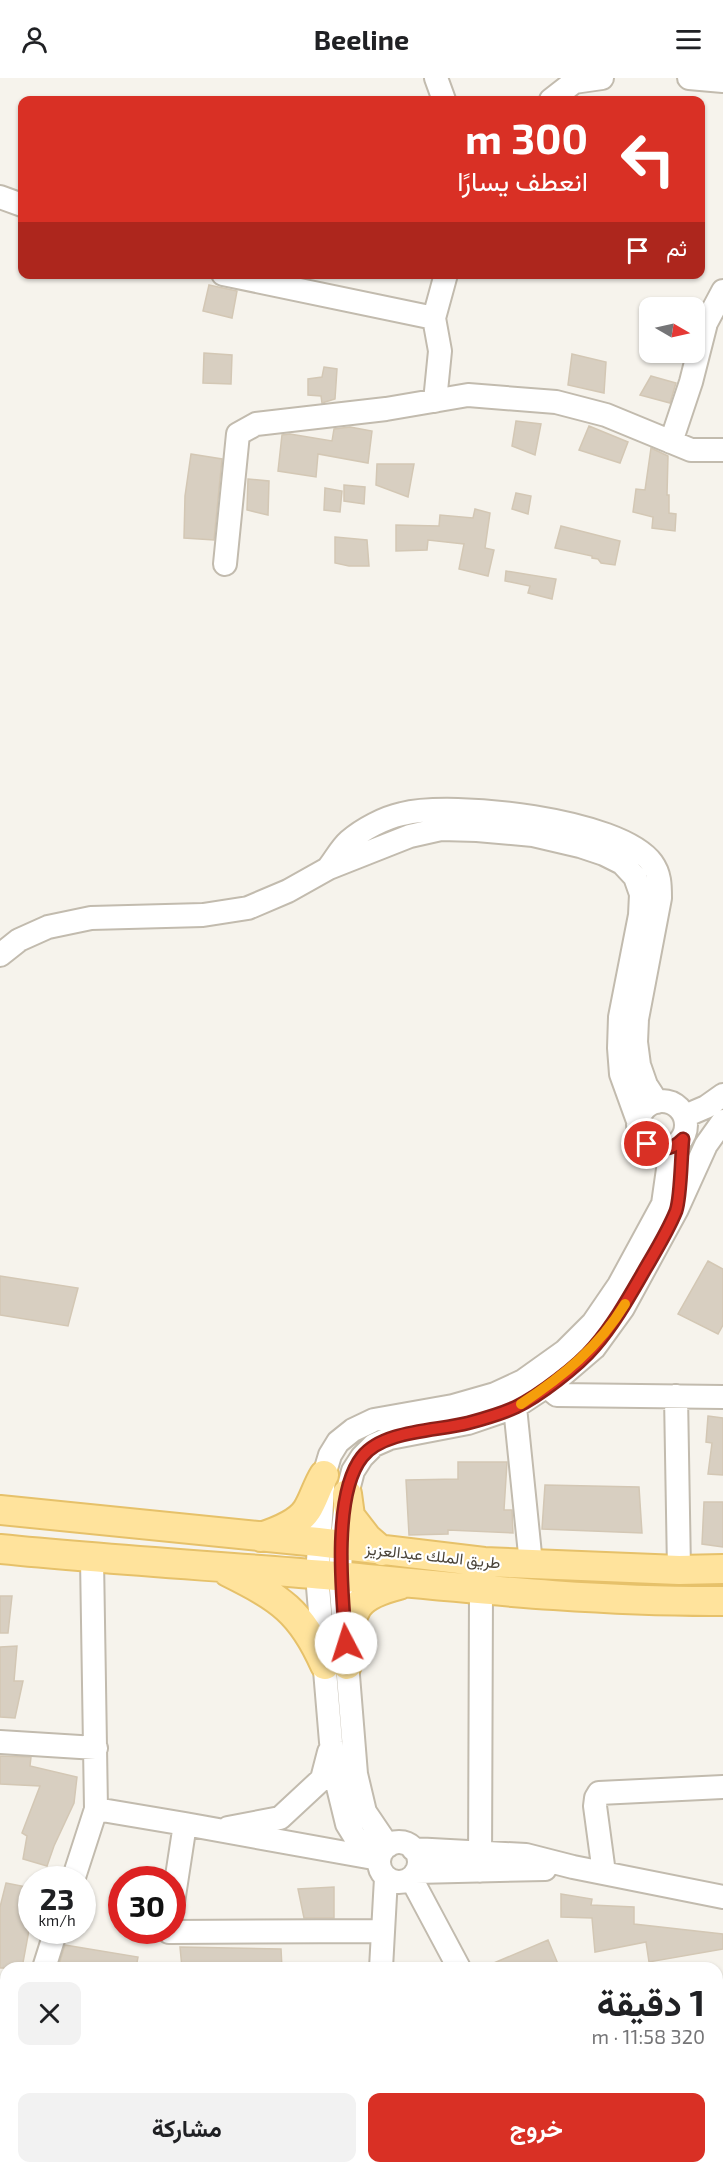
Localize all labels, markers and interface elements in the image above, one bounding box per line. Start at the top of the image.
icon: person [18,23,51,56]
text: Beeline [314,23,409,55]
icon: menu [672,23,705,56]
text: 300 m [465,112,588,162]
icon: left [609,120,687,198]
text: انعطف يسارًا [457,164,588,196]
icon: arrive [621,234,654,267]
text: ثم [666,234,687,260]
north arrow [639,297,705,363]
map controls [639,297,705,363]
pin [621,1118,672,1169]
icon: arrive [630,1127,663,1160]
street label: طريق الملك عبدالعزيز [363,1538,502,1574]
position arrow [314,1611,378,1675]
speed limit sign: 30 [108,1866,186,1944]
text: 23 [40,1880,74,1916]
text: km/h [38,1911,76,1929]
text: 1 دقيقة [597,1980,705,2023]
button: close [18,1982,81,2045]
text: 320 m · 11:58 [591,2024,705,2048]
button: مشاركة [18,2093,356,2162]
button: خروج [368,2093,705,2162]

